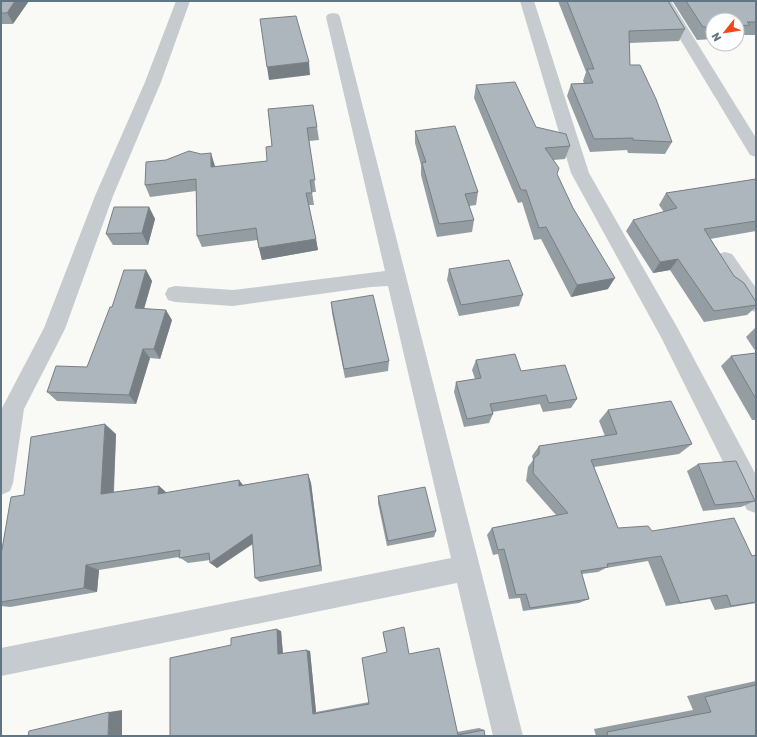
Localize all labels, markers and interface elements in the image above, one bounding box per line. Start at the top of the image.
north arrow [705,12,745,52]
text: N [709,30,724,43]

